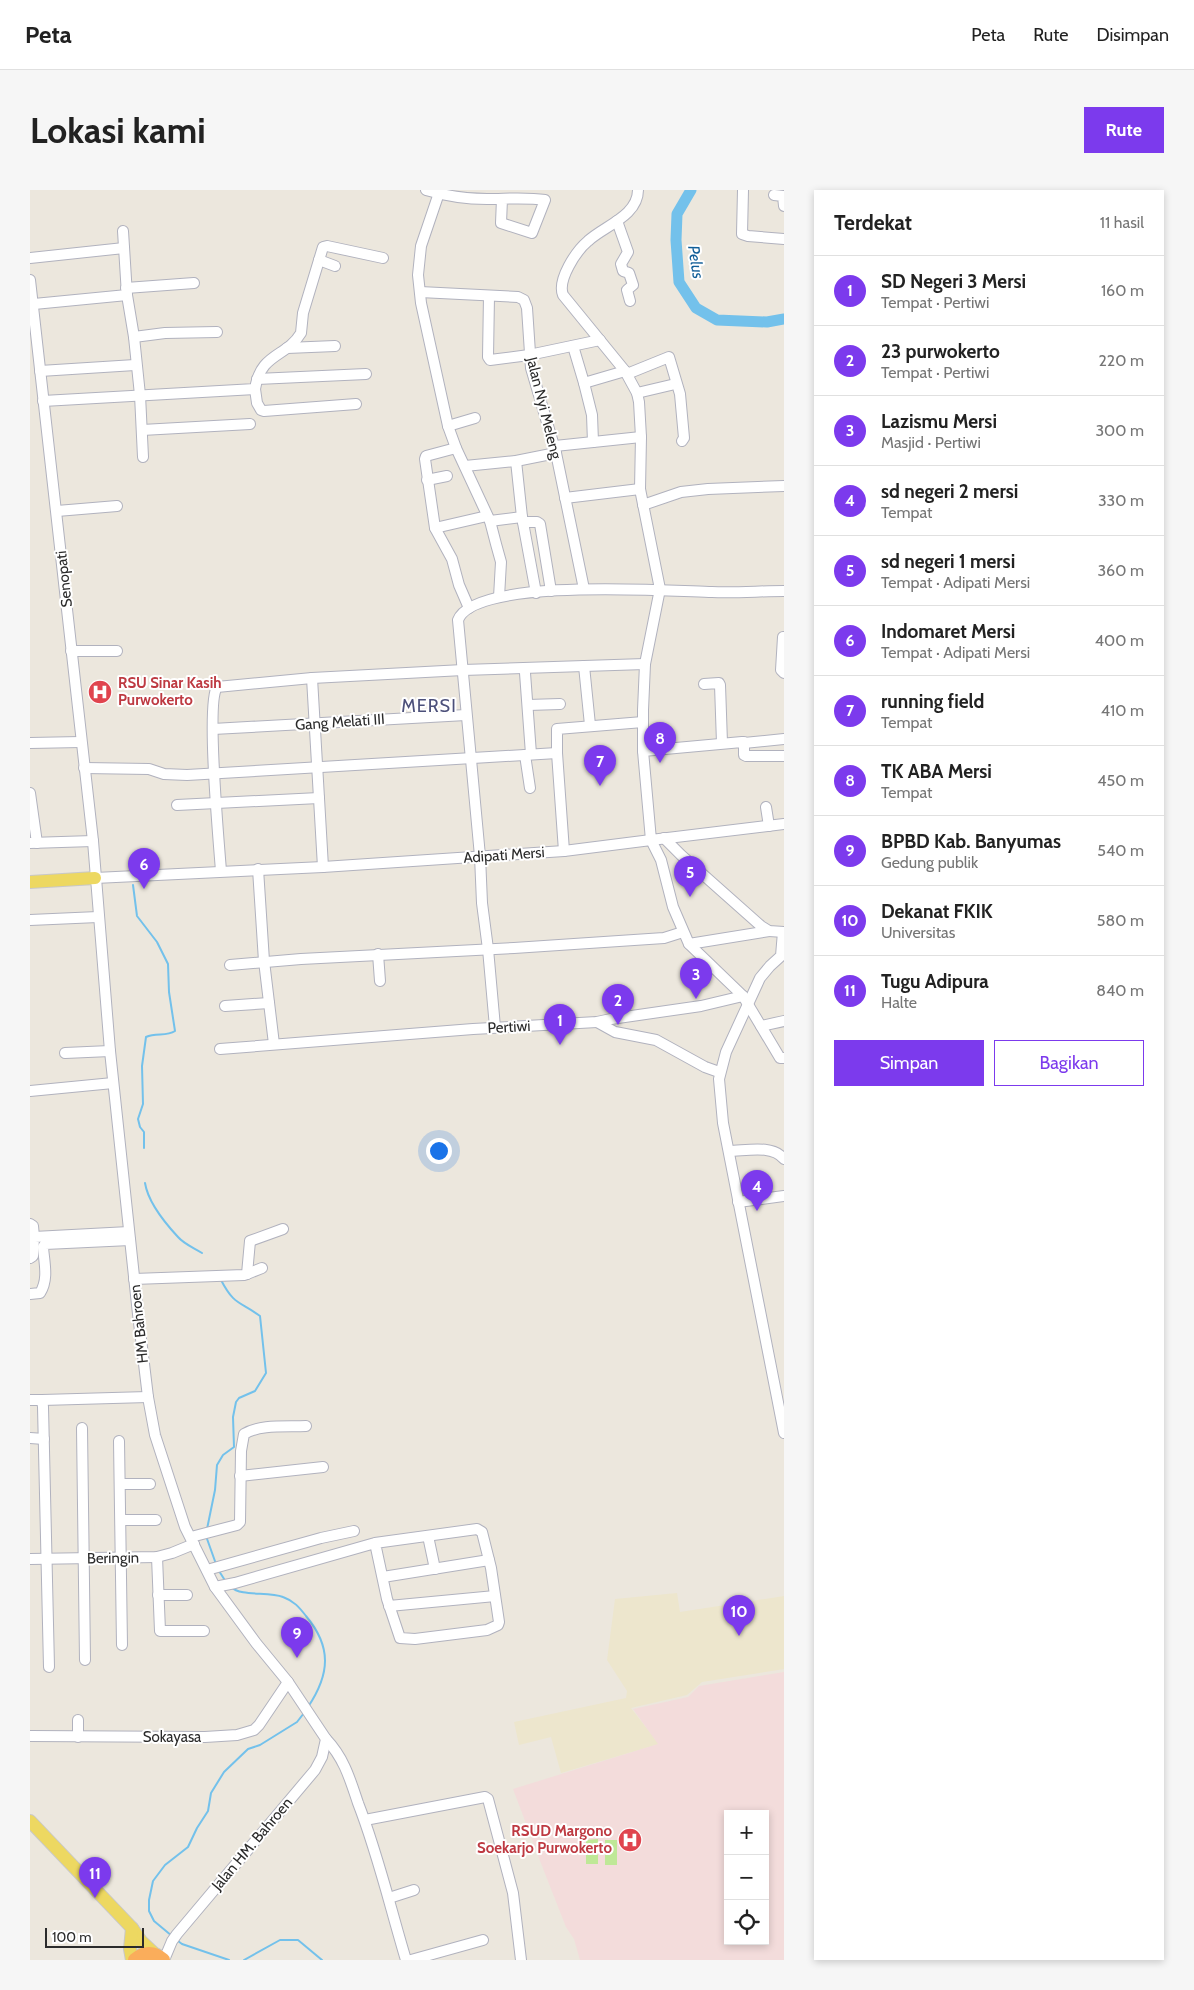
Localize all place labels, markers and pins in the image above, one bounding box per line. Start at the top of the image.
place label: RSU Sinar Kasih Purwokerto [118,674,222,709]
hospital icon: RSU Sinar Kasih Purwokerto [87,679,113,705]
pin: 8 [644,722,676,763]
pin: 7 [584,745,616,786]
pin: 6 [128,848,160,889]
pin: 5 [674,856,706,897]
pin: 3 [680,958,712,999]
pin: 2 [602,984,634,1025]
pin: 1 [544,1004,576,1045]
pin: 4 [741,1170,773,1211]
pin: 10 [723,1595,755,1636]
pin: 9 [281,1617,313,1658]
place label: RSUD Margono Soekarjo Purwokerto [477,1822,612,1857]
hospital icon: RSUD Margono Soekarjo Purwokerto [617,1827,643,1853]
pin: 11 [79,1857,111,1898]

